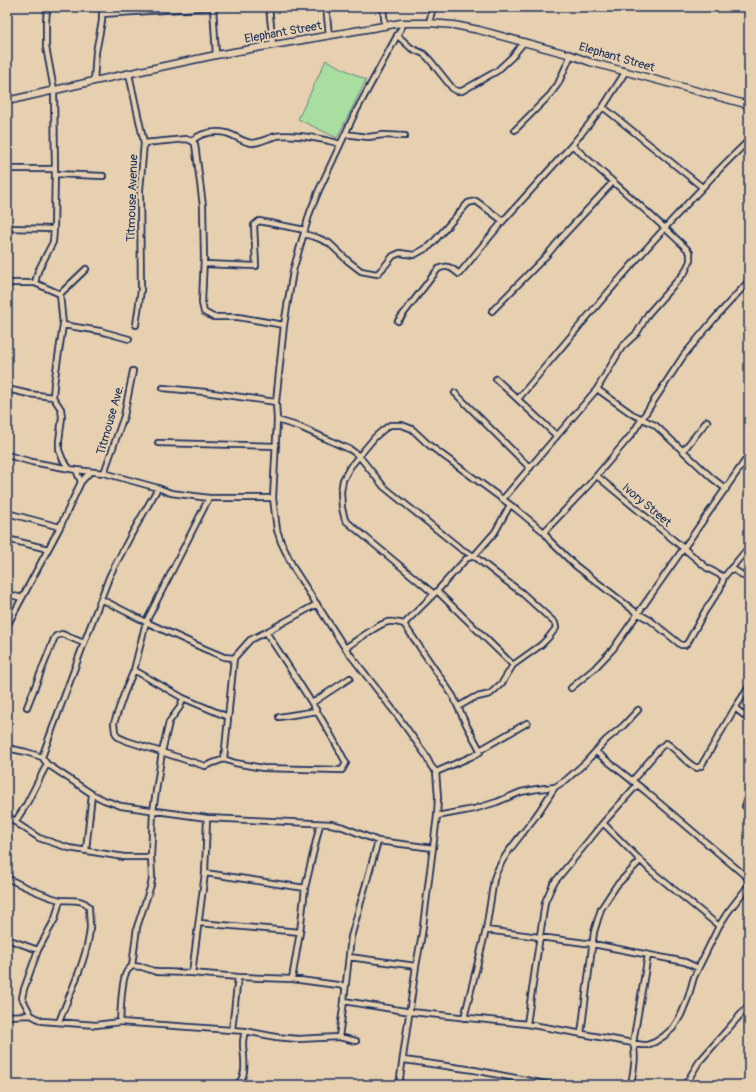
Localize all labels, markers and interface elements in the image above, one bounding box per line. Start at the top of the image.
street label: Elephant Street [243,18,323,47]
street label: Elephant Street [577,39,657,76]
street label: Titmouse Avenue [123,154,142,242]
street label: Titmouse Ave. [93,384,128,457]
street label: Ivory Street [619,480,675,530]

